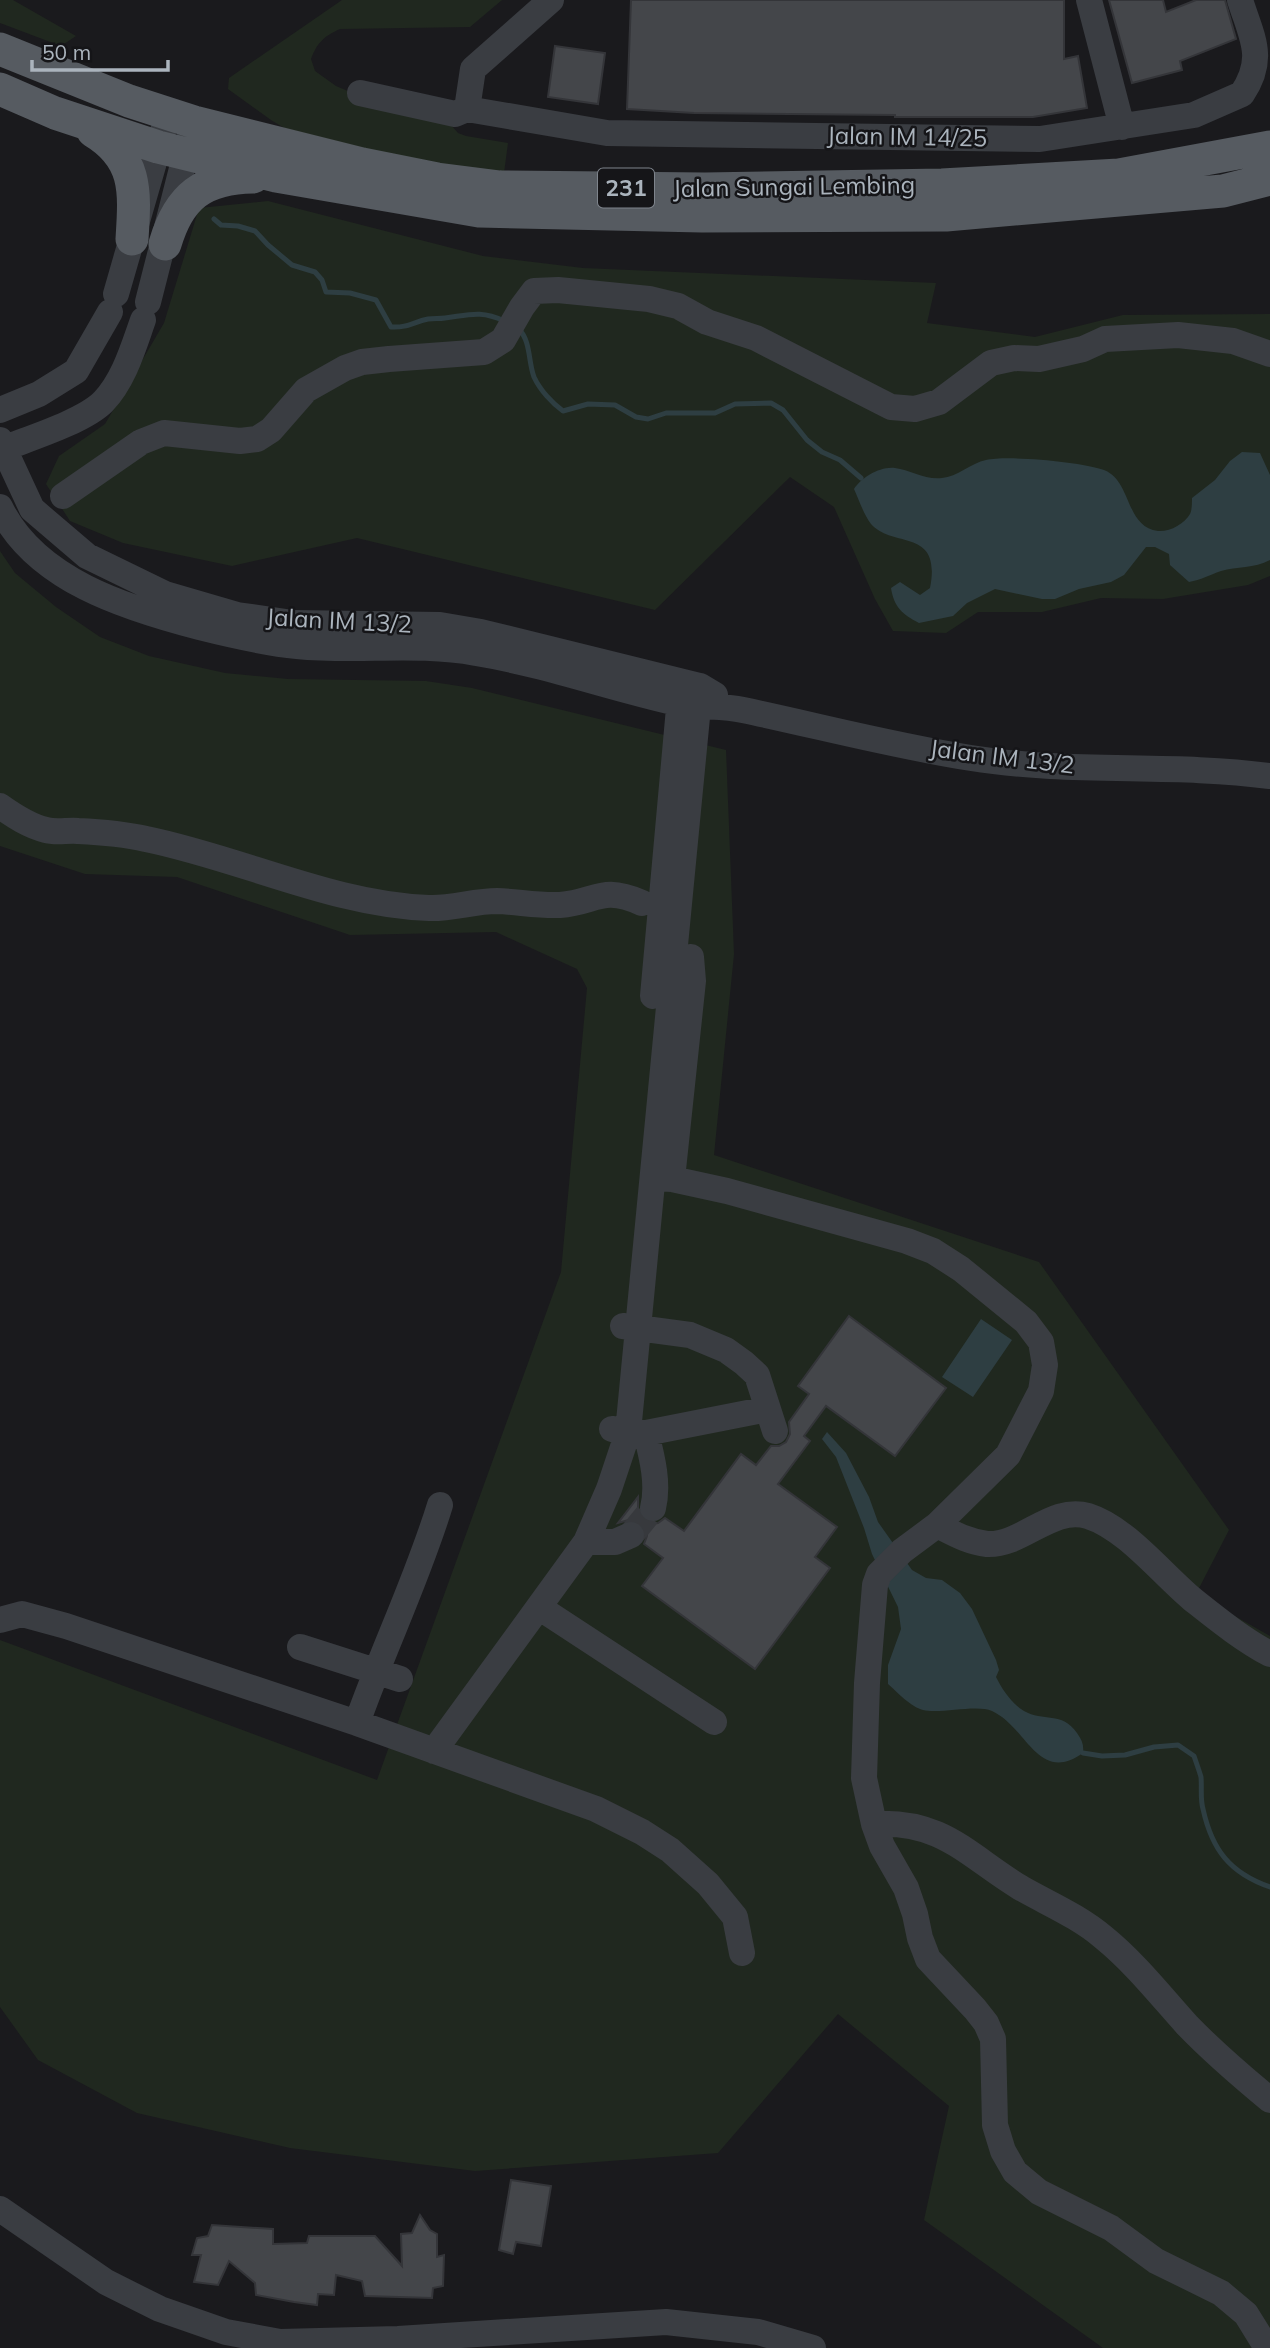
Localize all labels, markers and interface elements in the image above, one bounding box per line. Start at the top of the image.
scale bar [32,28,168,72]
text: 50 m [42,39,91,65]
street label: Jalan IM 14/25 [827,120,987,152]
road number: 231 [598,168,654,208]
street label: Jalan Sungai Lembing [673,169,915,203]
street label: Jalan IM 13/2 [265,601,413,639]
street label: Jalan IM 13/2 [928,732,1076,780]

